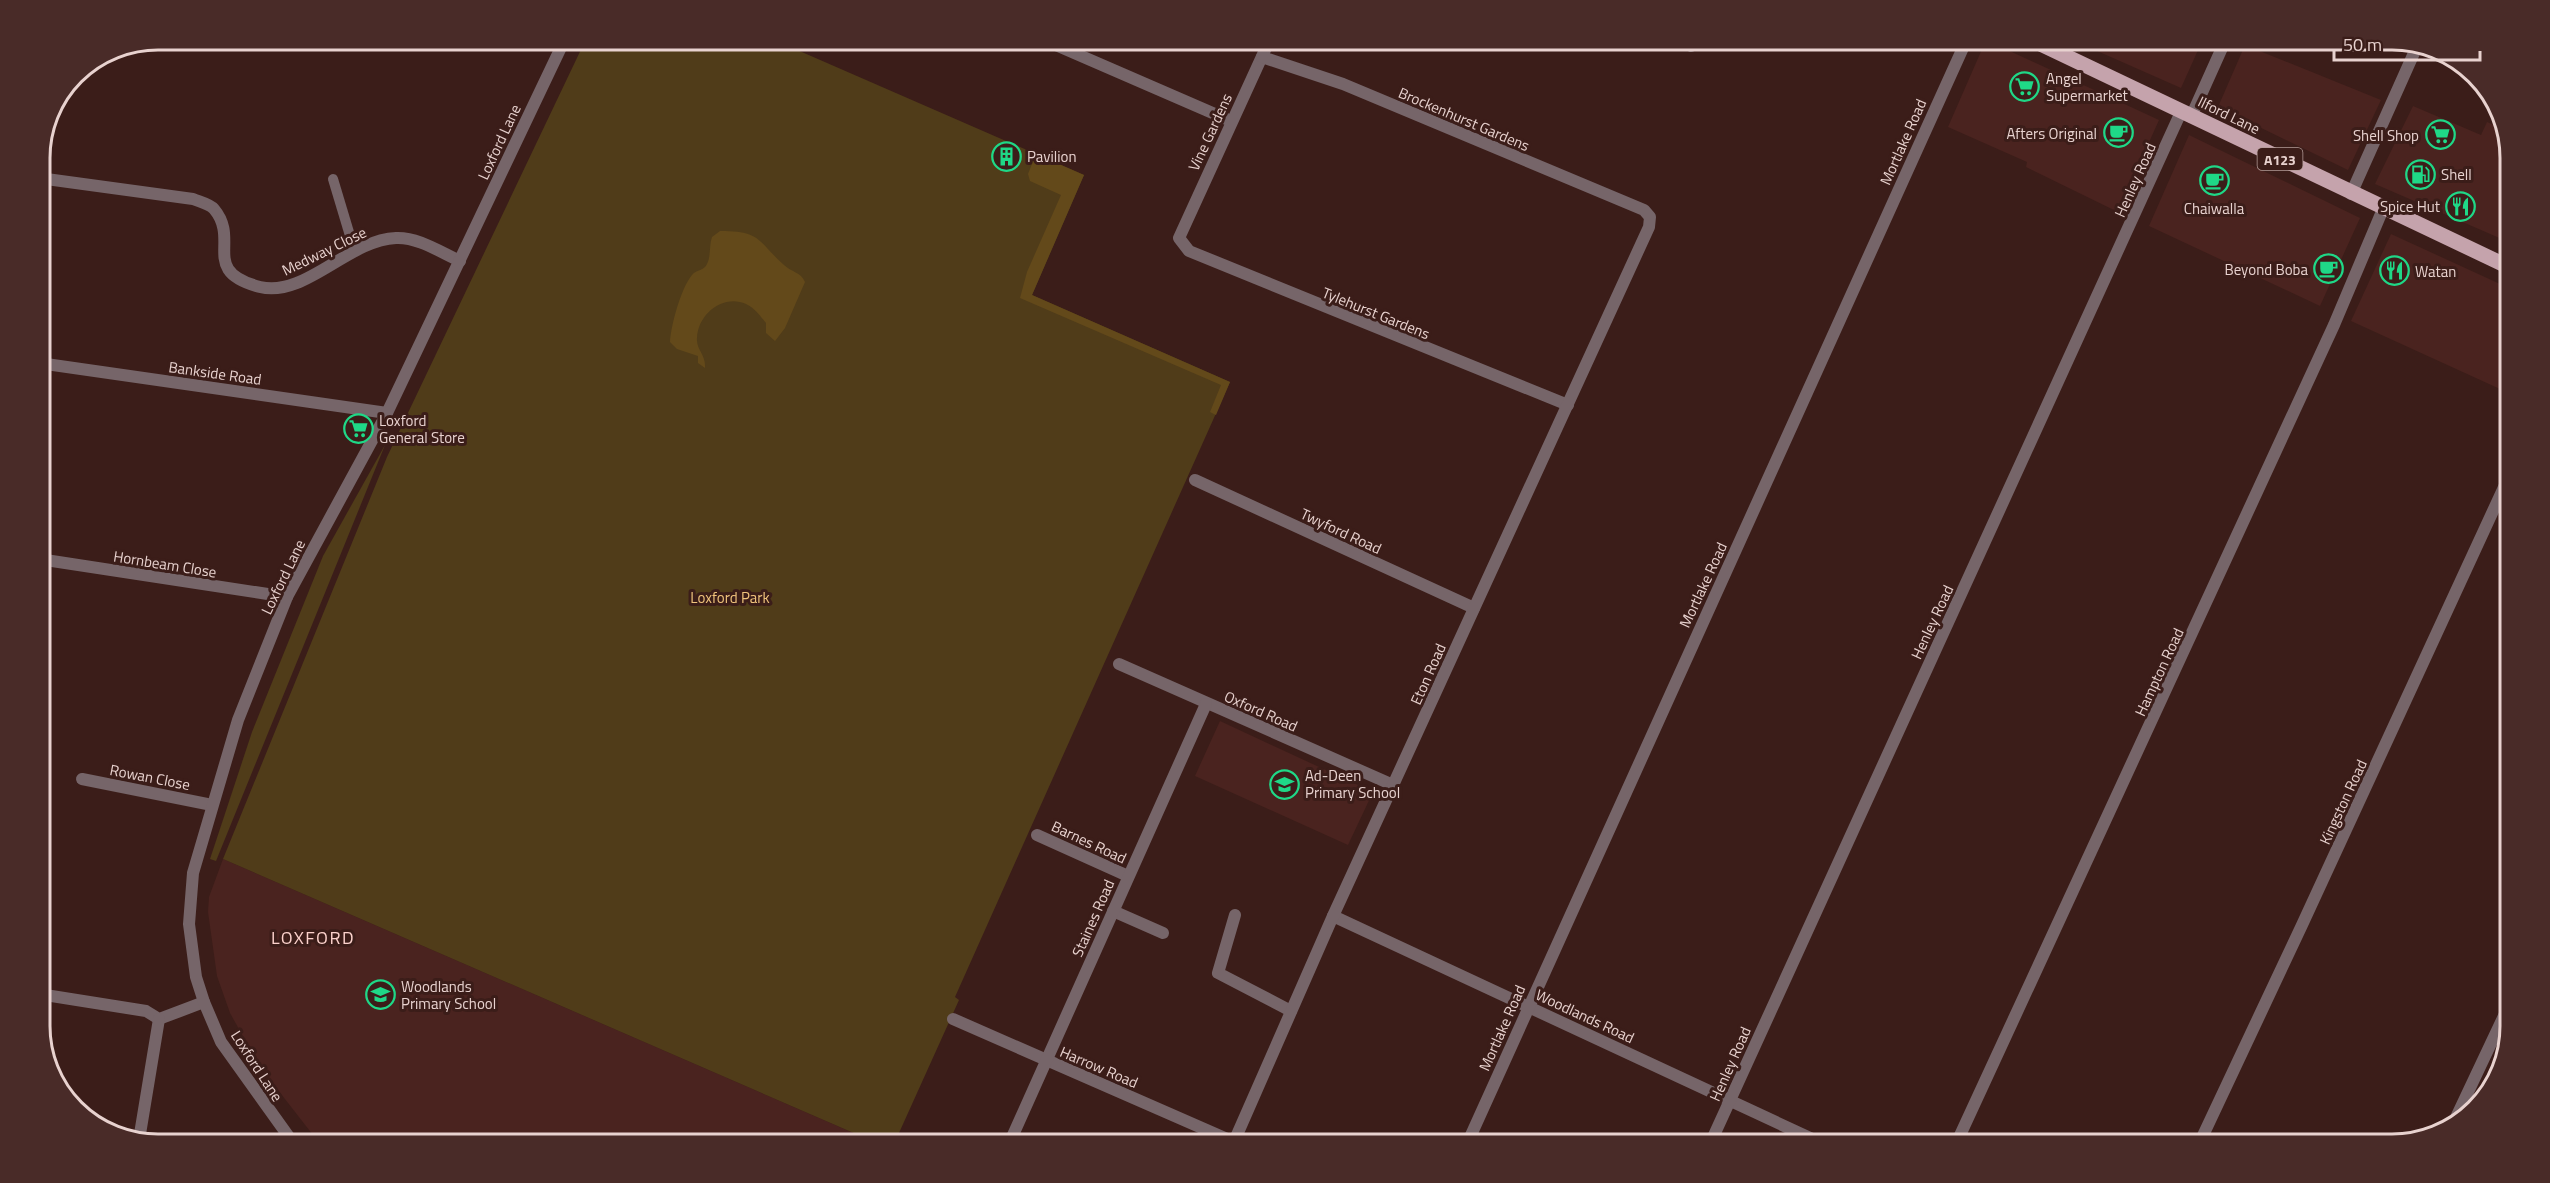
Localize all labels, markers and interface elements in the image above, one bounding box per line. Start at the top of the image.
scale bar [2334,24,2480,62]
text: 50 m [2343,31,2382,58]
place label: Angel Supermarket [2046,67,2129,107]
supermarket icon: Angel Supermarket [2009,71,2041,103]
street label: Brockenhurst Gardens [1395,81,1533,157]
street label: Vine Gardens [1182,89,1238,175]
street label: Ilford Lane [2194,90,2264,140]
street label: Mortlake Road [1874,95,1932,189]
street label: Loxford Lane [471,100,527,184]
cafe icon: Afters Original [2102,117,2134,149]
supermarket icon: Shell Shop [2424,119,2456,151]
place label: Afters Original [2006,122,2097,145]
place label: Shell Shop [2353,124,2419,147]
street label: Henley Road [2108,139,2162,221]
building icon: Pavilion [990,140,1022,172]
place label: Pavilion [1027,145,1077,168]
road number: A123 [2258,148,2302,170]
fuel station icon: Shell [2404,158,2436,190]
place label: Shell [2441,163,2472,186]
cafe icon: Chaiwalla [2198,165,2230,197]
restaurant icon: Spice Hut [2445,190,2477,222]
place label: Spice Hut [2380,195,2441,218]
place label: Chaiwalla [2184,197,2245,220]
street label: Medway Close [278,221,370,281]
cafe icon: Beyond Boba [2313,253,2345,285]
restaurant icon: Watan [2378,255,2410,287]
place label: Beyond Boba [2224,258,2308,281]
place label: Watan [2415,260,2456,283]
street label: Tylehurst Gardens [1319,281,1433,345]
street label: Bankside Road [167,355,263,391]
place label: Loxford General Store [379,409,465,449]
supermarket icon: Loxford General Store [342,413,374,445]
street label: Twyford Road [1297,502,1385,560]
street label: Loxford Lane [255,536,311,618]
street label: Mortlake Road [1673,538,1733,632]
street label: Hornbeam Close [112,544,218,584]
street label: Henley Road [1905,581,1959,663]
park label: Loxford Park [690,586,770,609]
street label: Hampton Road [2128,624,2190,720]
street label: Eton Road [1404,640,1452,708]
street label: Oxford Road [1221,685,1301,737]
street label: Kingston Road [2313,756,2373,848]
street label: Rowan Close [108,758,192,796]
place label: Ad-Deen Primary School [1305,764,1400,804]
school or university icon: Ad-Deen Primary School [1268,768,1300,800]
street label: Barnes Road [1048,815,1130,869]
street label: Staines Road [1066,876,1120,960]
district label: LOXFORD [271,924,355,951]
place label: Woodlands Primary School [401,975,496,1015]
school or university icon: Woodlands Primary School [364,979,396,1011]
street label: Mortlake Road [1473,981,1531,1075]
street label: Woodlands Road [1532,983,1638,1049]
street label: Henley Road [1703,1023,1757,1105]
street label: Loxford Lane [225,1026,289,1106]
street label: Harrow Road [1056,1040,1142,1094]

